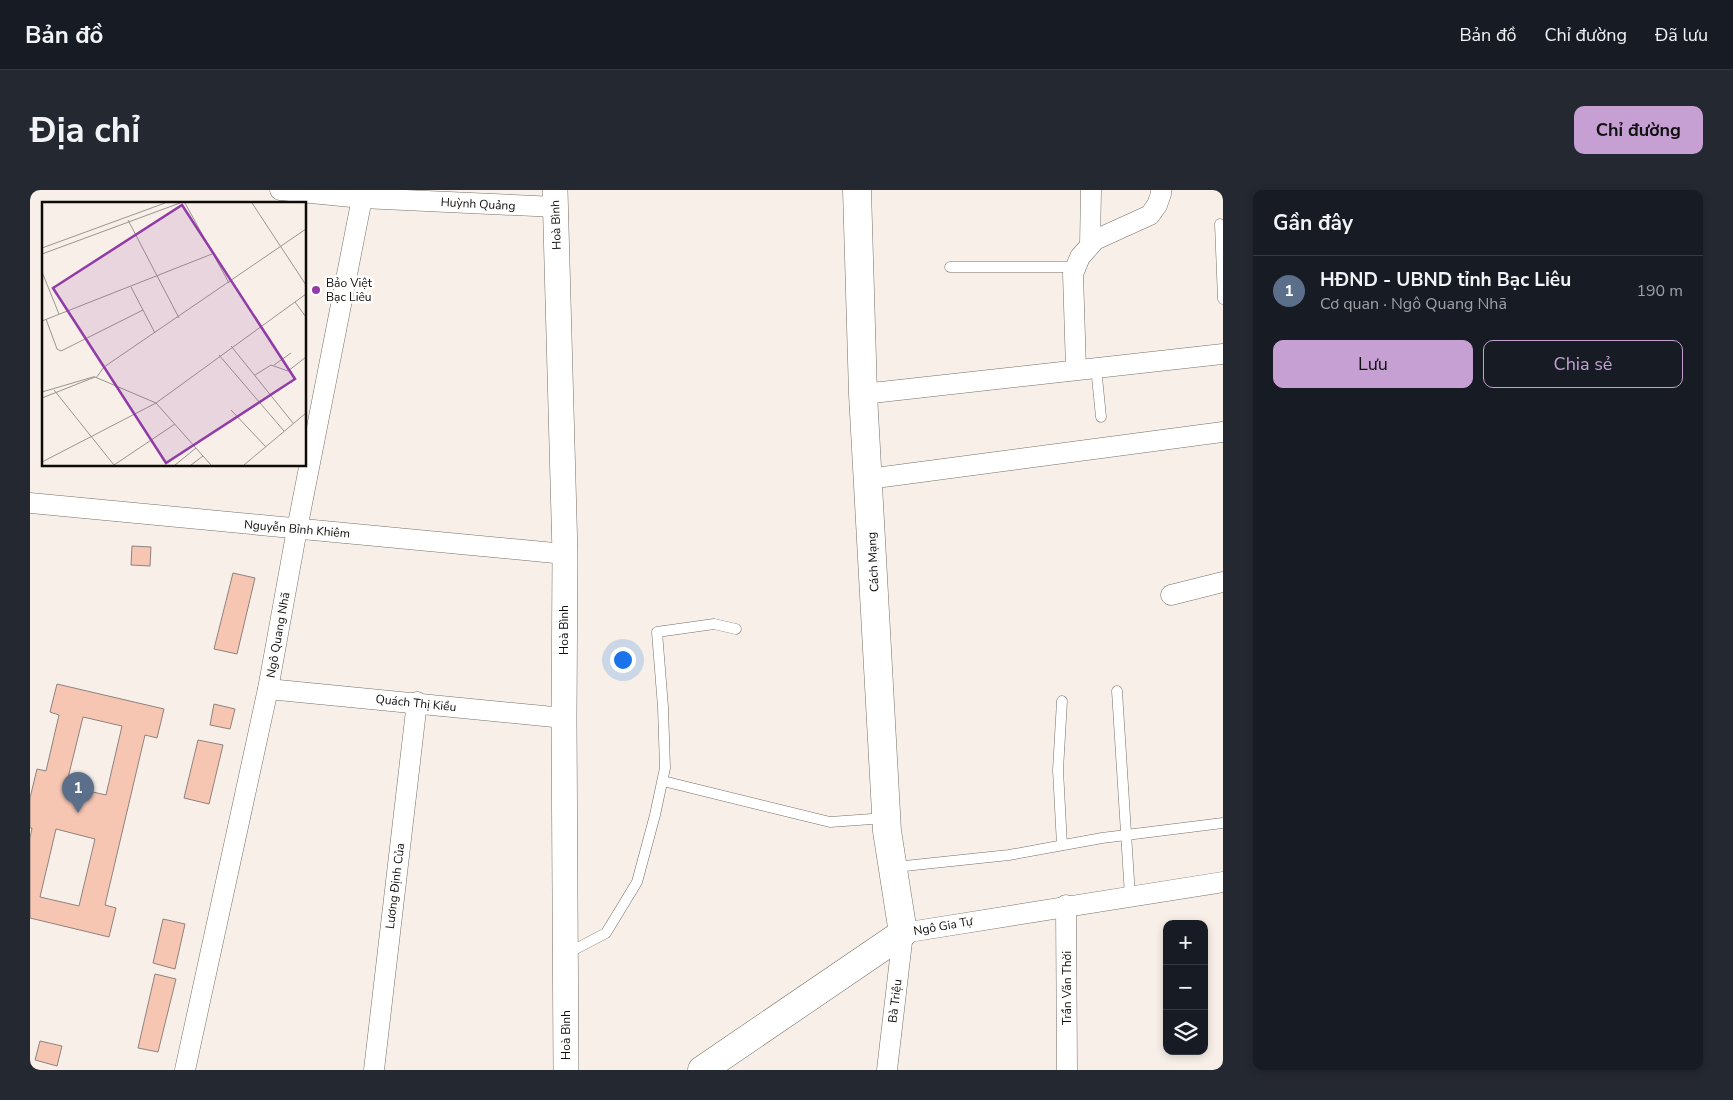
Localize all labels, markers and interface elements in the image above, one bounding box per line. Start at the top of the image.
text: Bản đồ [25,19,103,51]
text: Bản đồ [1459,23,1516,47]
text: Chỉ đường [1544,23,1627,47]
text: Đã lưu [1655,23,1708,47]
button: Chỉ đường [1574,106,1703,154]
text: Địa chỉ [30,107,140,154]
street label: Huỳnh Quảng [440,194,516,214]
street label: Hoà Bình [547,200,565,250]
inset map [42,202,306,466]
text: Gần đây [1273,209,1353,237]
text: HĐND - UBND tỉnh Bạc Liêu [1320,267,1571,293]
place label: Bảo Việt Bạc Liêu [326,275,373,305]
text: 1 [1284,280,1294,302]
text: 190 m [1636,280,1683,302]
marker: Bảo Việt Bạc Liêu [310,284,322,296]
text: Cơ quan · Ngô Quang Nhã [1320,293,1507,315]
button: Lưu [1273,340,1473,388]
button: Chia sẻ [1483,340,1683,388]
street label: Nguyễn Bỉnh Khiêm [243,516,351,542]
street label: Cách Mạng [863,532,883,592]
street label: Ngô Quang Nhã [263,591,293,679]
street label: Hoà Bình [556,605,572,655]
your location [610,647,636,673]
street label: Quách Thị Kiều [375,691,457,715]
pin: 1 [62,772,94,813]
street label: Lương Định Của [382,842,408,930]
street label: Ngô Gia Tự [912,913,975,939]
map controls [1163,920,1208,1055]
button: + [1163,920,1208,965]
street label: Trần Văn Thời [1059,951,1075,1025]
button: − [1163,965,1208,1010]
street label: Bà Triệu [884,978,906,1024]
street label: Hoà Bình [558,1010,574,1060]
button: layers [1163,1010,1208,1055]

